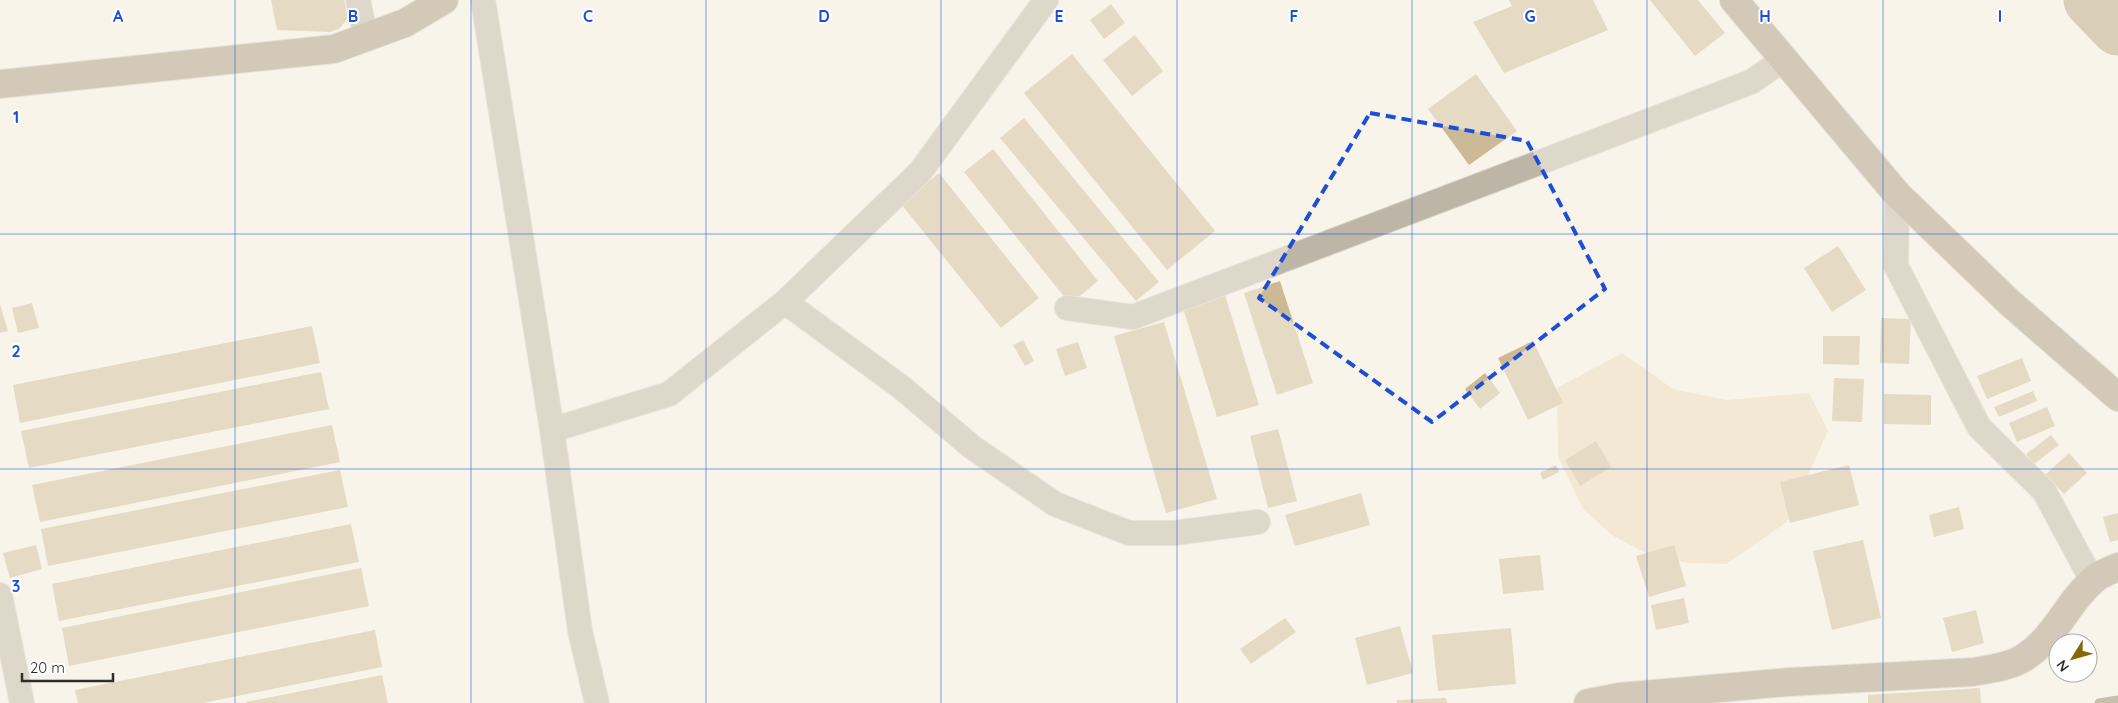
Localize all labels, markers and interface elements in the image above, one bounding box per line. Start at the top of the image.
text: A [113,6,124,26]
text: B [348,6,358,26]
text: C [583,6,593,26]
text: D [818,6,830,26]
text: E [1054,6,1064,26]
text: F [1290,6,1299,26]
text: G [1524,6,1536,26]
text: H [1759,6,1771,26]
text: I [1998,6,2002,26]
text: 1 [13,107,19,127]
text: 2 [11,341,21,361]
text: 3 [12,576,20,596]
north arrow [2048,633,2098,683]
scale bar [22,650,114,682]
text: N [2052,656,2073,675]
text: 20 m [30,658,65,677]

